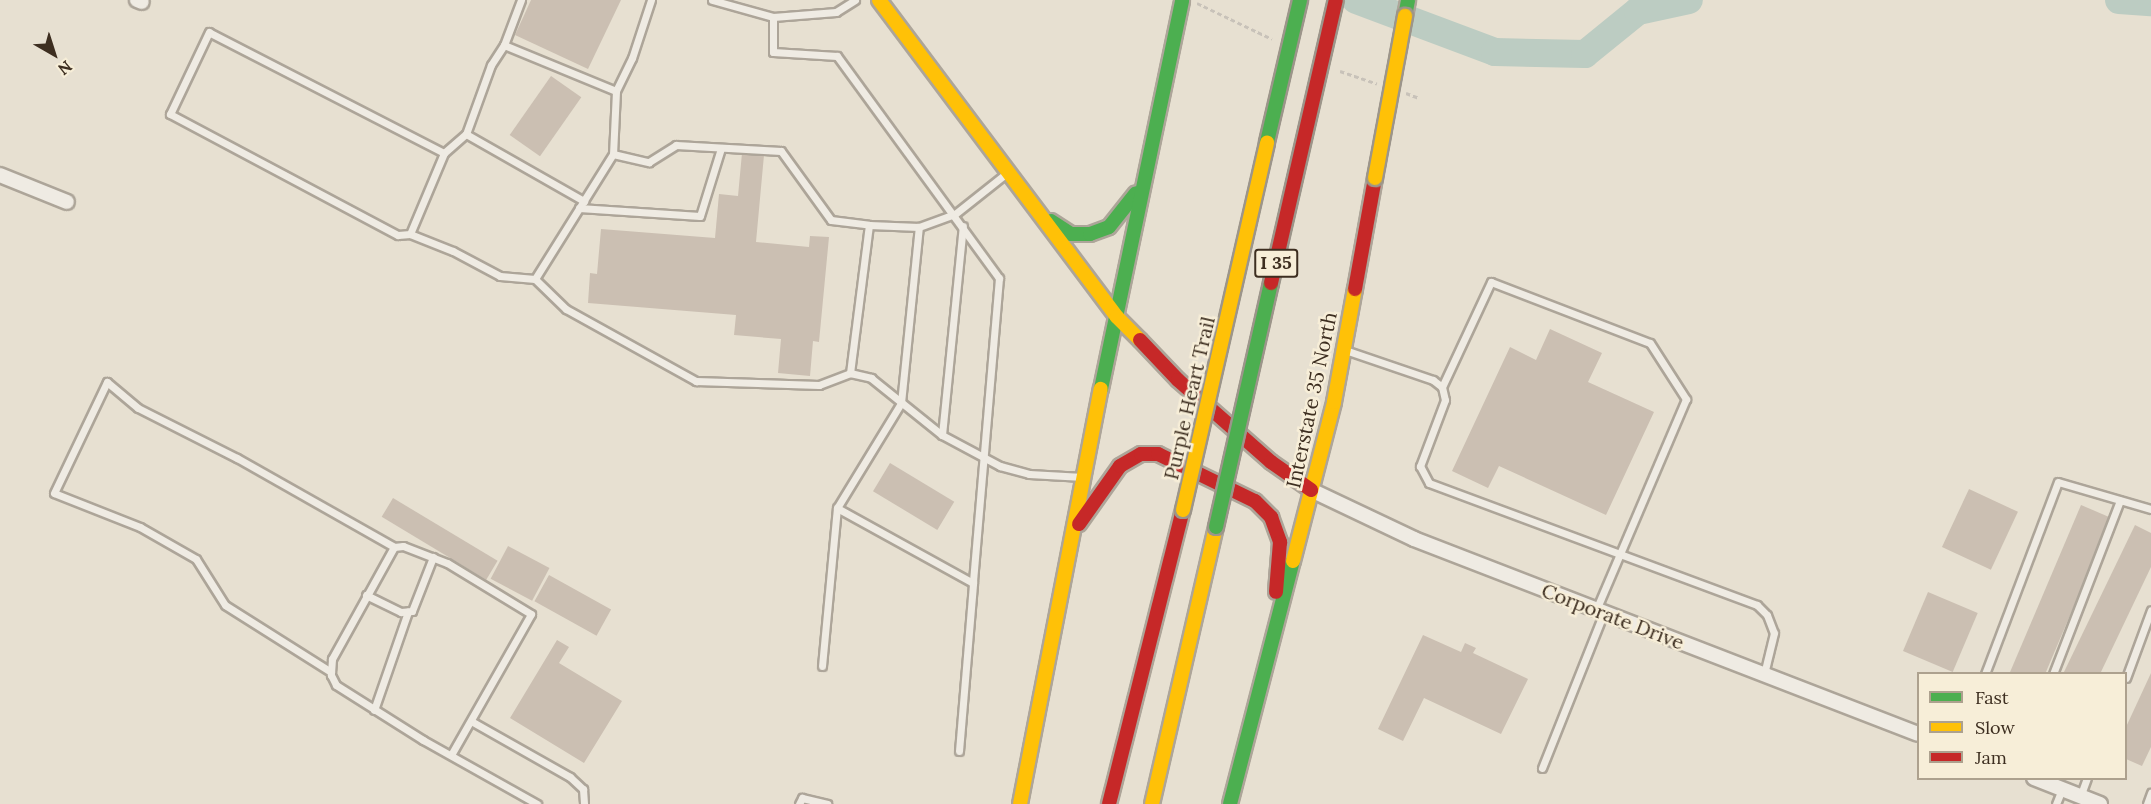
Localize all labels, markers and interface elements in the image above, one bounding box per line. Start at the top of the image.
north arrow [24,24,84,84]
text: N [54,56,76,80]
road number: I 35 [1254,248,1298,278]
street label: Interstate 35 North [1281,310,1341,490]
street label: Purple Heart Trail [1159,314,1219,482]
street label: Corporate Drive [1538,578,1688,654]
legend [1917,672,2127,780]
text: Fast [1975,686,2009,709]
text: Slow [1975,716,2015,739]
text: Jam [1975,746,2007,769]

